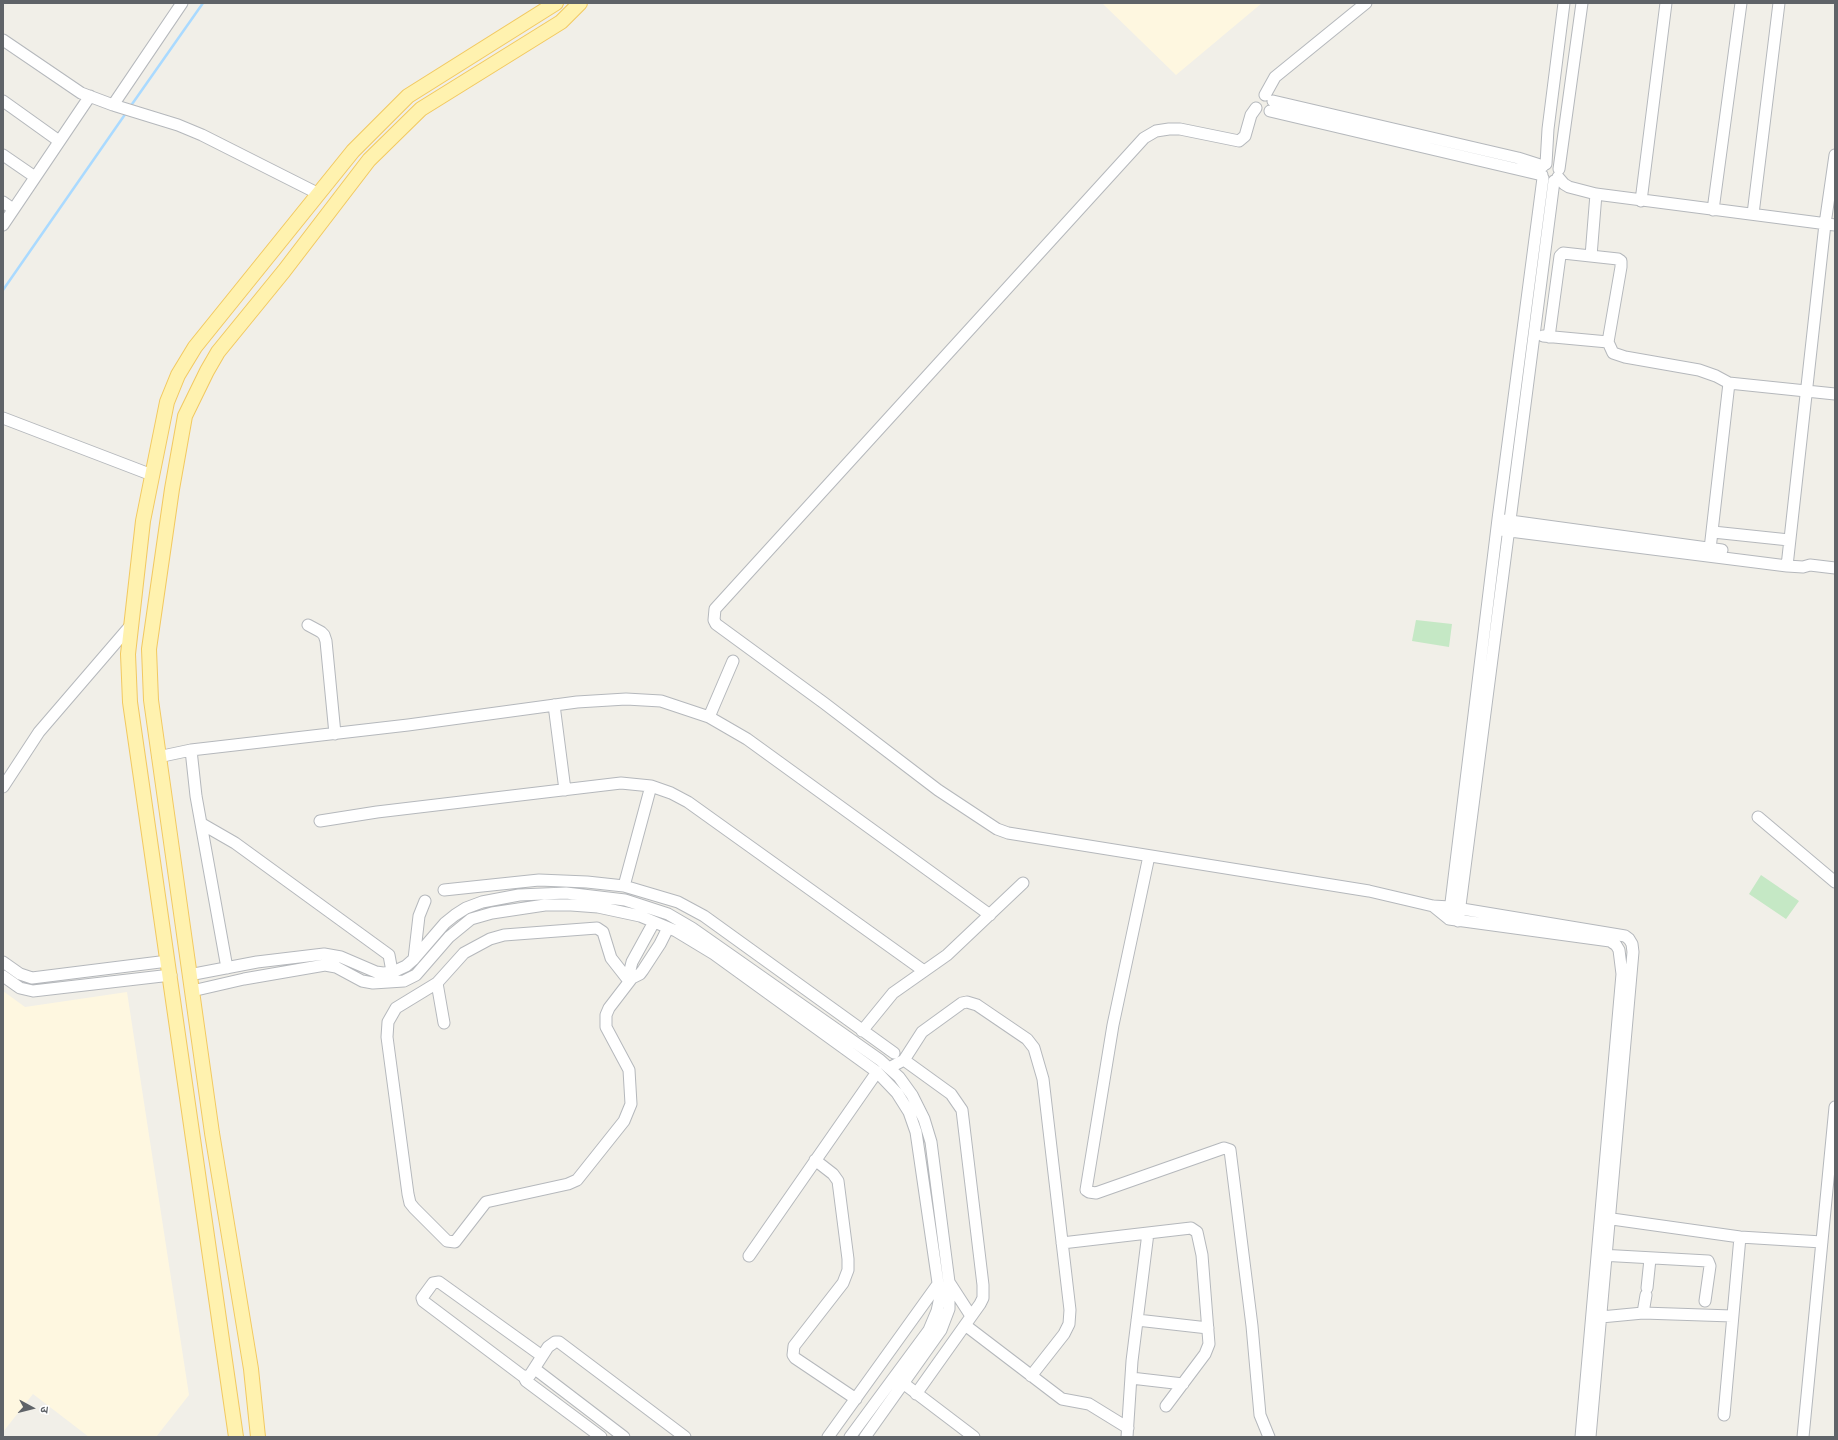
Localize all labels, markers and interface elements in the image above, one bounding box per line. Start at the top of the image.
north arrow [12,1388,52,1428]
text: उ [39,1406,50,1413]

